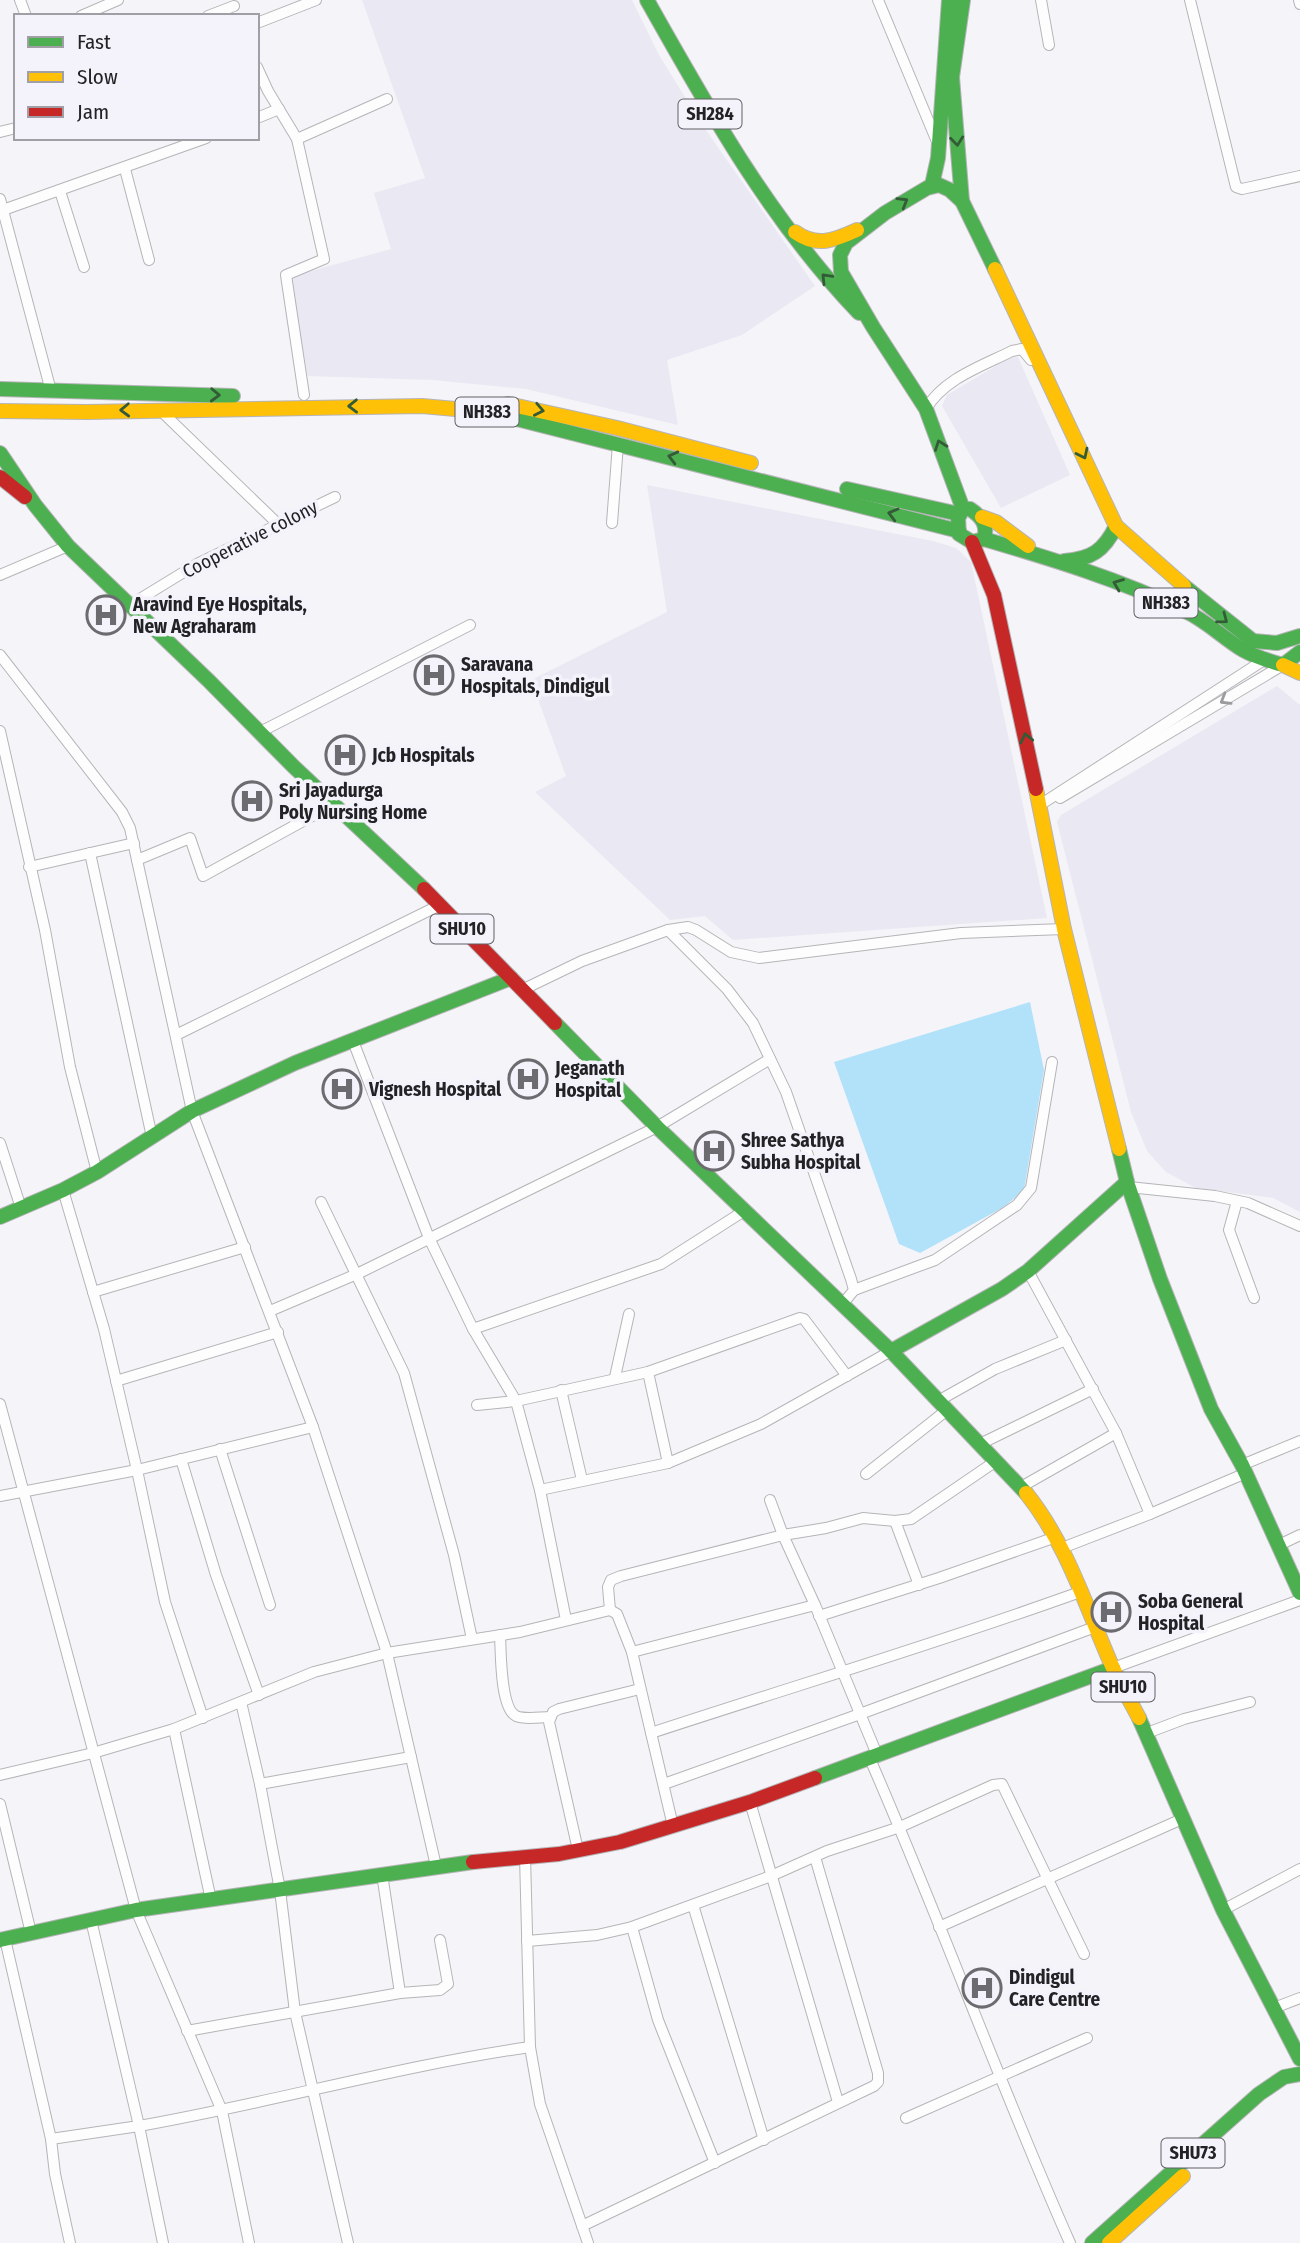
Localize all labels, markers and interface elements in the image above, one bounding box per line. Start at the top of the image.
legend [14,14,259,140]
text: Fast [77,29,111,55]
text: Slow [77,64,118,90]
text: Jam [77,99,109,125]
road number: SH284 [678,100,742,128]
one-way arrow [949,135,964,147]
one-way arrow [895,197,908,210]
one-way arrow [822,273,835,286]
one-way arrow [210,388,221,403]
road number: NH383 [456,398,518,426]
one-way arrow [347,399,358,414]
one-way arrow [533,402,545,417]
one-way arrow [120,403,131,418]
one-way arrow [934,440,948,452]
one-way arrow [1075,447,1089,459]
one-way arrow [667,451,679,465]
street label: Cooperative colony [179,495,322,583]
one-way arrow [887,508,899,522]
one-way arrow [1113,578,1125,592]
road number: NH383 [1134,588,1198,618]
place label: Aravind Eye Hospitals, New Agraharam [132,593,307,638]
hospital icon: Aravind Eye Hospitals, New Agraharam [85,594,127,636]
one-way arrow [1215,610,1228,623]
place label: Saravana Hospitals, Dindigul [461,653,610,698]
hospital icon: Saravana Hospitals, Dindigul [413,654,455,696]
one-way arrow [1219,692,1232,705]
one-way arrow [1019,732,1034,744]
hospital icon: Jcb Hospitals [324,734,366,776]
place label: Jcb Hospitals [371,744,475,767]
place label: Sri Jayadurga Poly Nursing Home [279,779,428,824]
hospital icon: Sri Jayadurga Poly Nursing Home [231,780,273,822]
road number: SHU10 [430,914,494,944]
place label: Jeganath Hospital [554,1057,625,1102]
hospital icon: Jeganath Hospital [507,1058,549,1100]
hospital icon: Vignesh Hospital [321,1068,363,1110]
place label: Vignesh Hospital [368,1078,502,1101]
place label: Shree Sathya Subha Hospital [741,1129,861,1174]
hospital icon: Shree Sathya Subha Hospital [693,1130,735,1172]
place label: Soba General Hospital [1138,1590,1244,1635]
hospital icon: Soba General Hospital [1090,1591,1132,1633]
road number: SHU10 [1092,1672,1154,1702]
place label: Dindigul Care Centre [1009,1966,1100,2011]
hospital icon: Dindigul Care Centre [961,1967,1003,2009]
road number: SHU73 [1162,2138,1224,2168]

